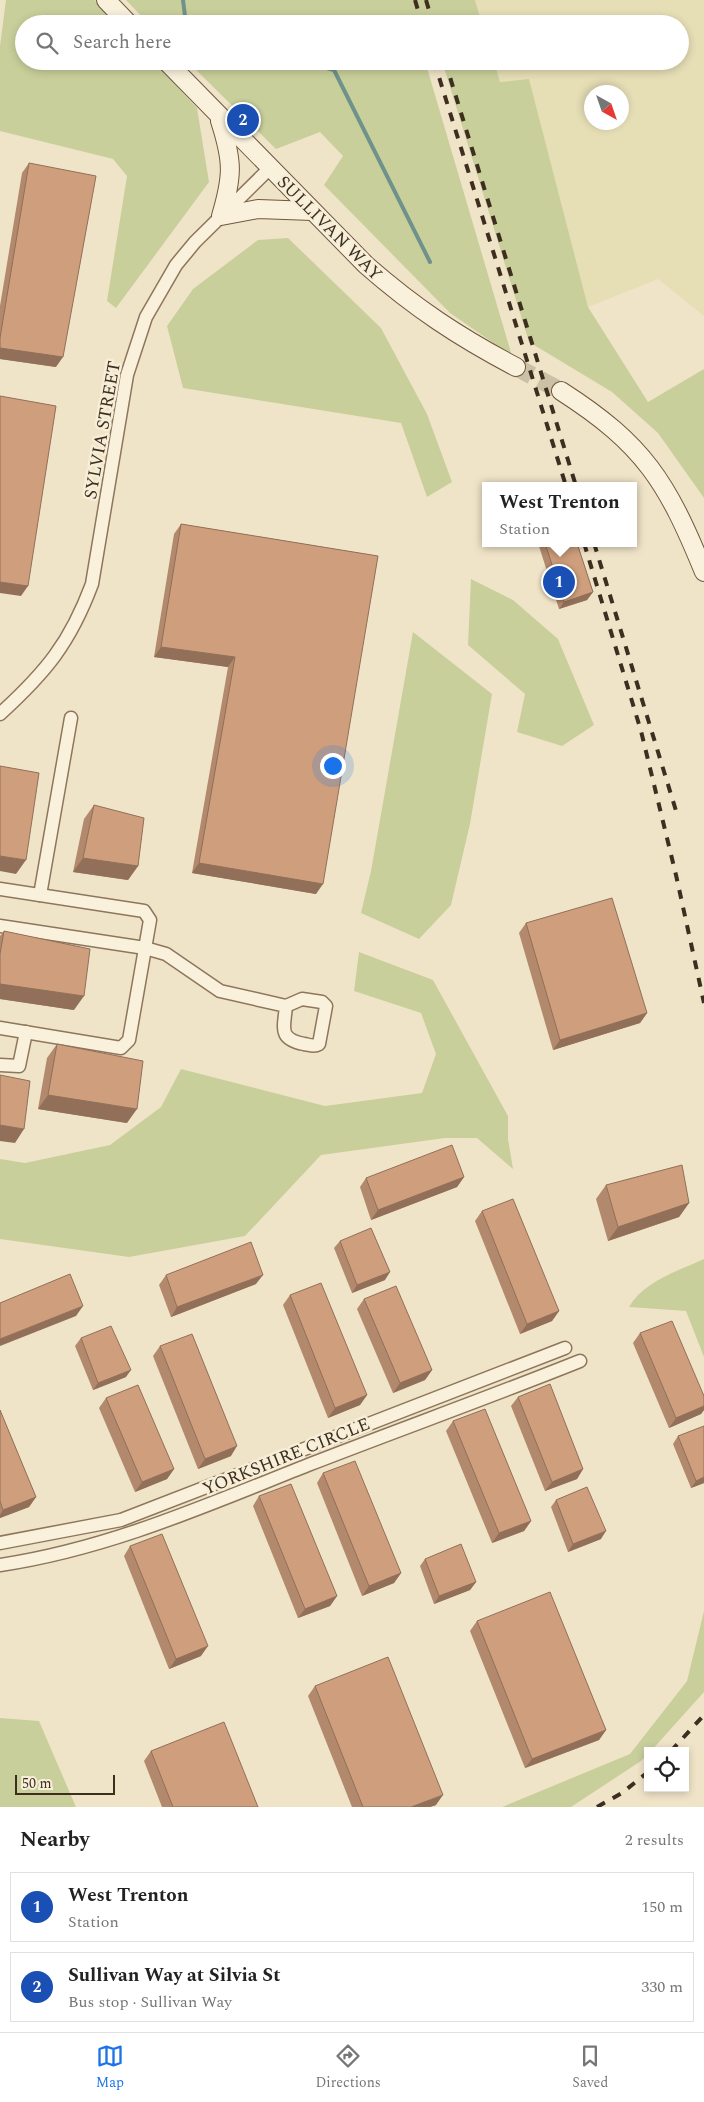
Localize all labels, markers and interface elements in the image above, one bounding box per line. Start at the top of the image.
search box [15,15,689,70]
text: Search here [73,28,172,57]
icon: search [33,29,61,57]
north arrow [584,85,629,130]
pin: 2 [227,101,259,139]
street label: SULLIVAN WAY [271,169,389,287]
street label: SYLVIA STREET [77,359,128,501]
popup [482,482,637,547]
text: West Trenton [499,488,620,517]
text: Station [499,517,550,541]
pin: 1 [543,563,575,601]
your location [320,753,346,779]
street label: YORKSHIRE CIRCLE [198,1410,374,1502]
map controls [644,1747,689,1792]
button: locate [644,1747,689,1792]
scale bar [15,1772,115,1795]
text: 50 m [22,1773,52,1794]
text: Nearby [20,1824,90,1856]
text: 2 results [625,1828,684,1852]
text: West Trenton [68,1881,188,1910]
text: 1 [33,1895,41,1919]
text: 150 m [641,1895,683,1919]
text: Station [68,1910,119,1934]
text: Sullivan Way at Silvia St [68,1961,281,1990]
text: 2 [33,1975,41,1999]
text: 330 m [641,1975,683,1999]
text: Bus stop · Sullivan Way [68,1990,232,2014]
tab: Map [96,2042,124,2093]
tab: Directions [315,2042,381,2093]
tab: Saved [572,2042,608,2093]

